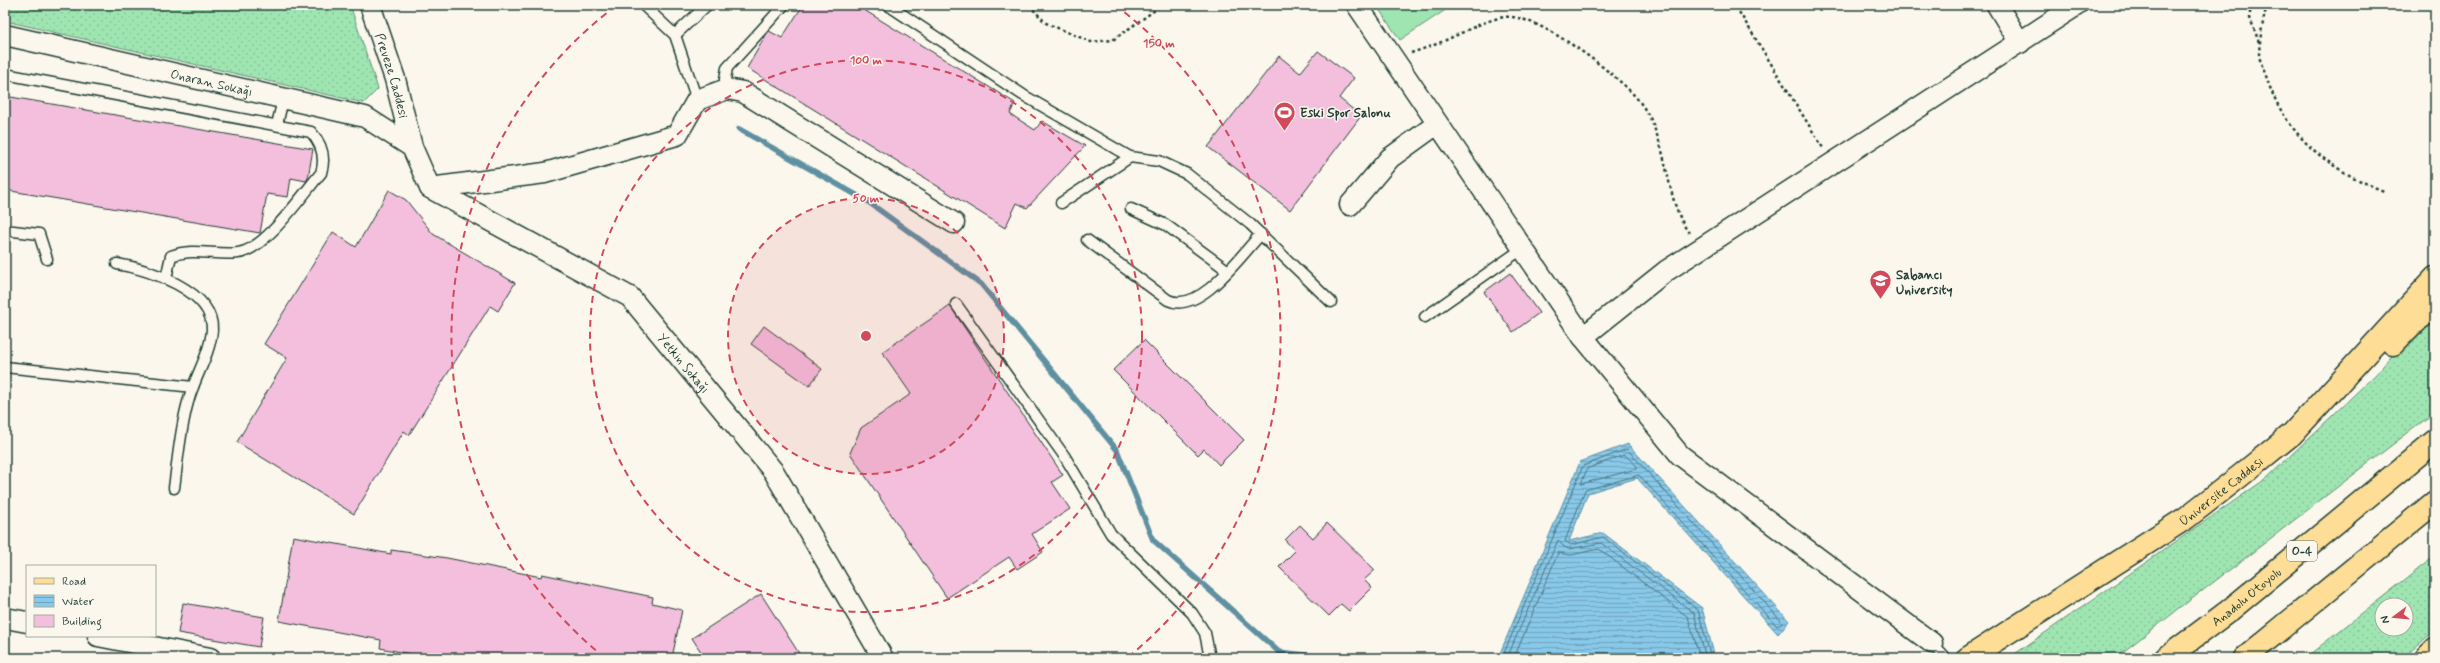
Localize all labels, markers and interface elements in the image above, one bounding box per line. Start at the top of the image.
street label: Preveze Caddesi [370,31,411,120]
text: 150 m [1143,36,1175,52]
text: 100 m [850,53,883,69]
street label: Onaran Sokağı [169,66,254,101]
sports icon: Eski Spor Salonu [1271,99,1297,132]
place label: Eski Spor Salonu [1300,105,1391,122]
text: 50 m [853,191,880,207]
place label: Sabancı University [1896,267,1952,299]
school or university icon: Sabancı University [1867,268,1893,301]
centre of rings [859,329,873,343]
street label: Yetkin Sokağı [653,330,713,397]
street label: Üniversite Caddesi [2176,454,2267,530]
road number: O-4 [2287,541,2317,561]
street label: Anadolu Otoyolu [2209,564,2286,631]
legend [26,565,156,637]
text: Road [62,574,86,590]
text: Water [62,594,94,610]
north arrow [2374,597,2414,637]
text: Building [62,614,102,631]
text: N [2378,614,2393,625]

